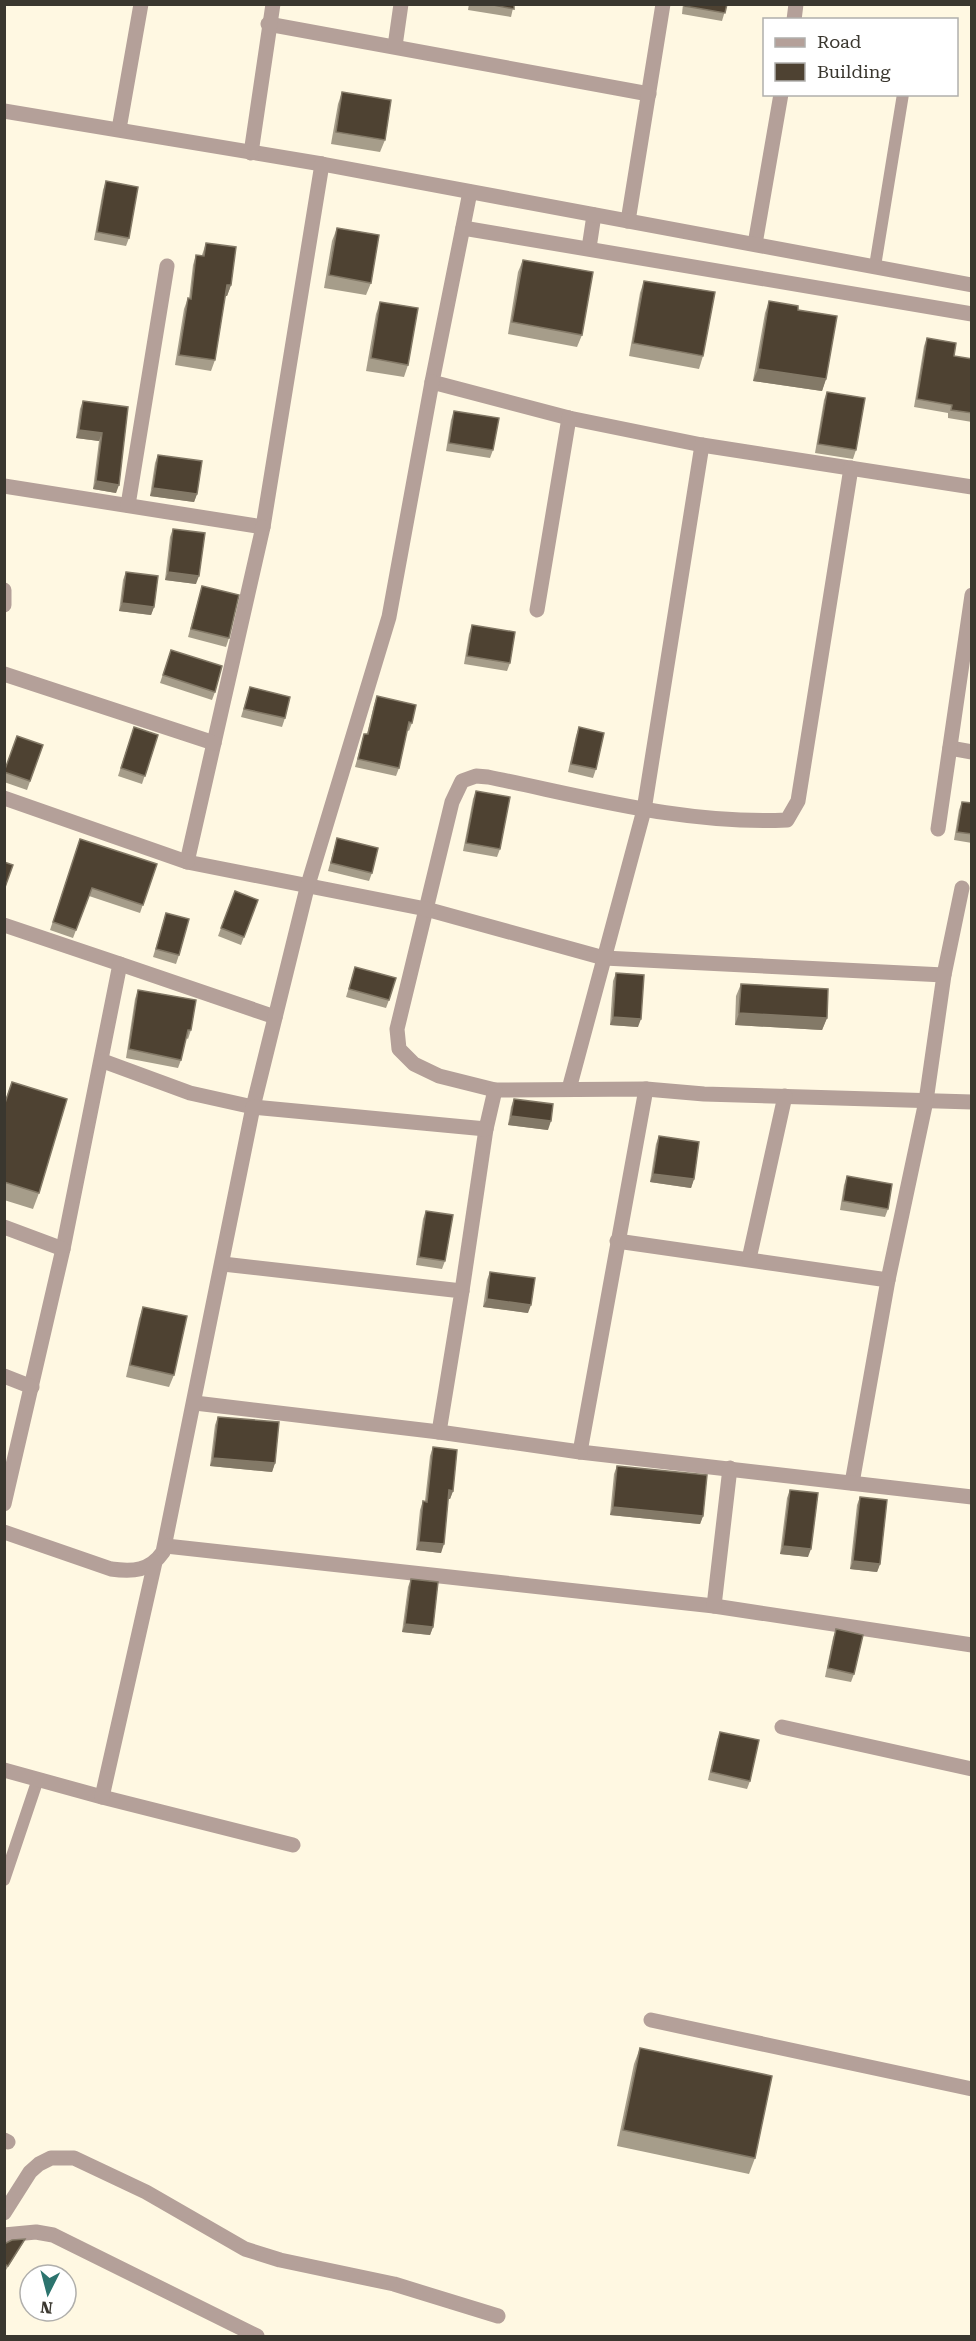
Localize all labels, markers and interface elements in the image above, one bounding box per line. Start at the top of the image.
legend [763,18,958,96]
text: Road [817,31,862,52]
text: Building [817,61,891,82]
north arrow [18,2263,78,2323]
text: N [39,2297,54,2318]

